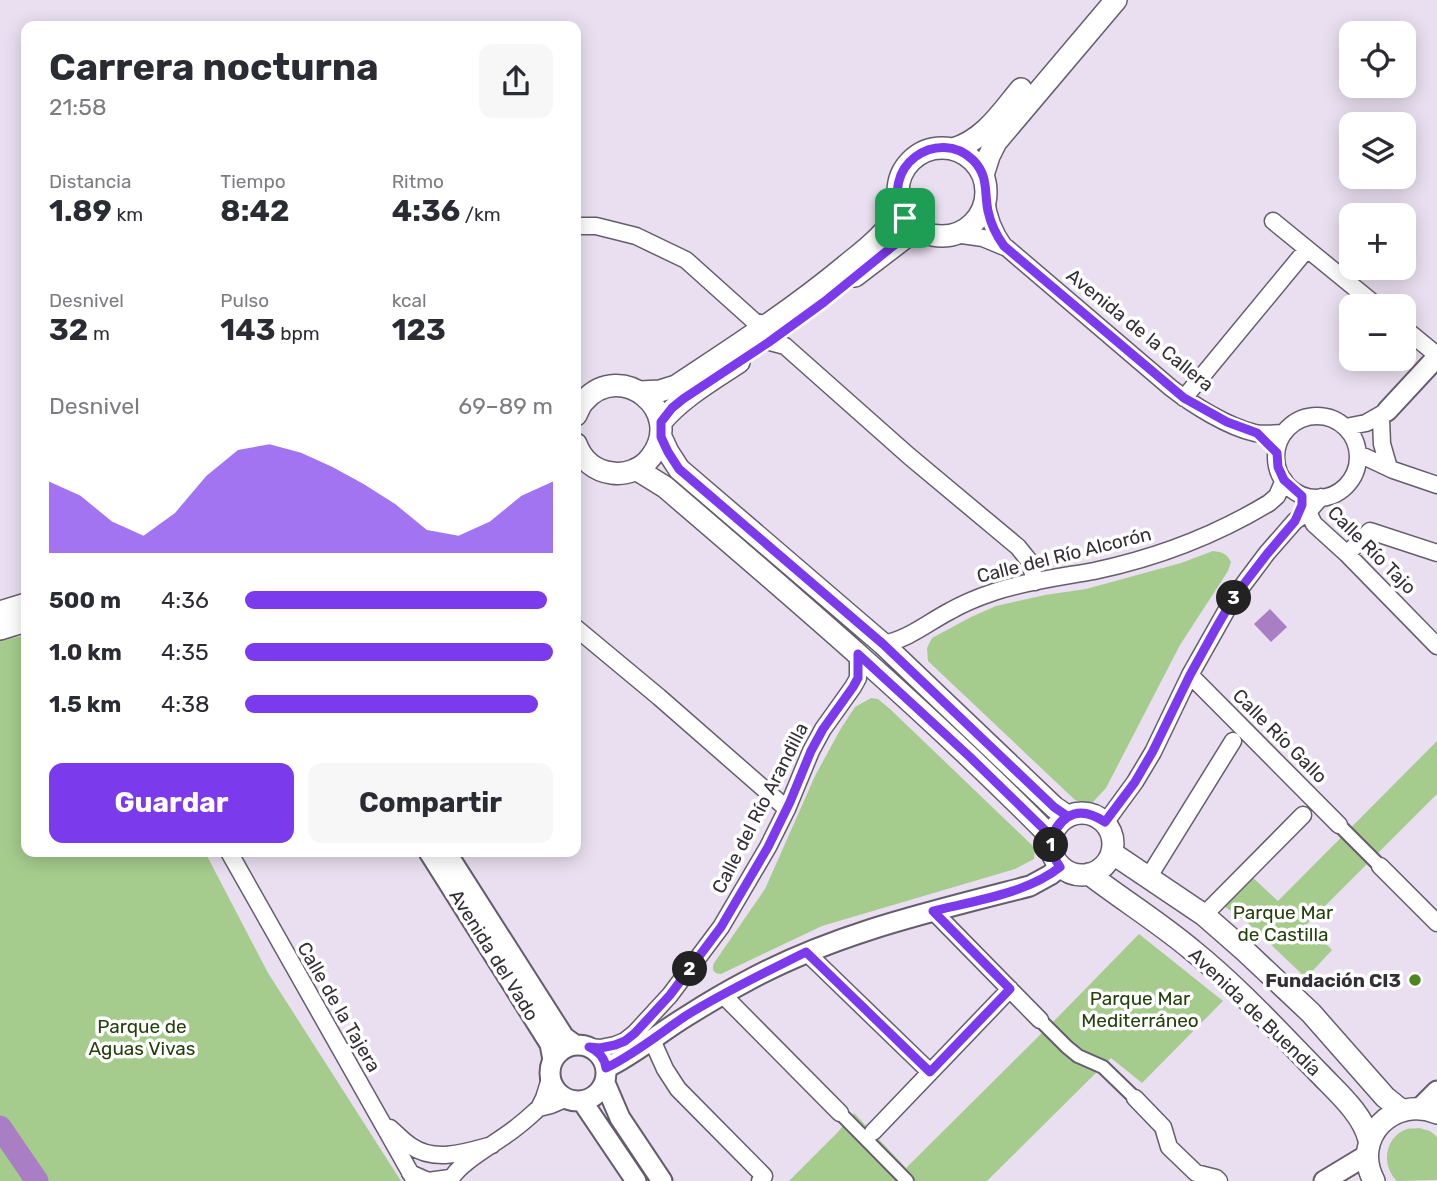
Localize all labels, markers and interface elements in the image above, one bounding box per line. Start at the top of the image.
map controls [1339,21,1416,371]
button: locate [1339,21,1416,98]
text: Carrera nocturna [49,44,379,90]
button: share [479,44,553,118]
text: 21:58 [49,93,107,121]
button: layers [1339,112,1416,189]
text: Distancia [49,170,131,193]
text: Tiempo [220,170,286,193]
text: Ritmo [392,170,444,193]
pin [875,188,935,248]
text: 1.89 [49,193,112,229]
text: 8:42 [220,193,289,229]
text: 4:36 [392,193,460,229]
icon: arrive [886,199,924,237]
text: km [112,203,143,226]
text: /km [460,203,501,226]
button: + [1339,203,1416,280]
street label: Avenida de la Callera [1062,264,1218,396]
text: Desnivel [49,289,124,312]
text: Pulso [220,289,269,312]
text: kcal [392,289,427,312]
button: − [1339,294,1416,371]
text: 32 [49,312,88,348]
text: 143 [220,312,276,348]
text: 123 [392,312,446,348]
text: m [88,322,110,345]
text: bpm [276,322,320,345]
text: Desnivel [49,392,140,420]
text: 69–89 m [458,392,553,420]
street label: Calle Río Tajo [1323,501,1421,599]
street label: Calle del Río Alcorón [974,522,1154,588]
pin: 3 [1216,580,1252,616]
text: 500 m [49,586,121,614]
text: 4:36 [161,586,209,614]
text: 3 [1227,586,1240,609]
text: 1.0 km [49,638,122,666]
text: 4:35 [161,638,209,666]
street label: Calle Río Gallo [1228,684,1332,788]
text: 1.5 km [49,690,121,718]
text: 4:38 [161,690,210,718]
street label: Calle del Río Arandilla [707,719,813,897]
button: Guardar [49,763,294,843]
button: Compartir [308,763,553,843]
pin: 1 [1034,828,1068,862]
text: 1 [1046,833,1055,856]
street label: Avenida del Vado [444,885,544,1025]
park label: Parque Mar de Castilla [1233,901,1334,946]
street label: Calle de la Tajera [292,938,386,1076]
street label: Avenida de Buendía [1184,943,1326,1081]
pin: 2 [672,951,708,986]
text: 2 [683,957,696,980]
place label: Fundación CI3 [1265,969,1401,992]
marker: Fundación CI3 [1407,972,1423,988]
park label: Parque Mar Mediterráneo [1081,987,1199,1032]
park label: Parque de Aguas Vivas [88,1015,196,1060]

